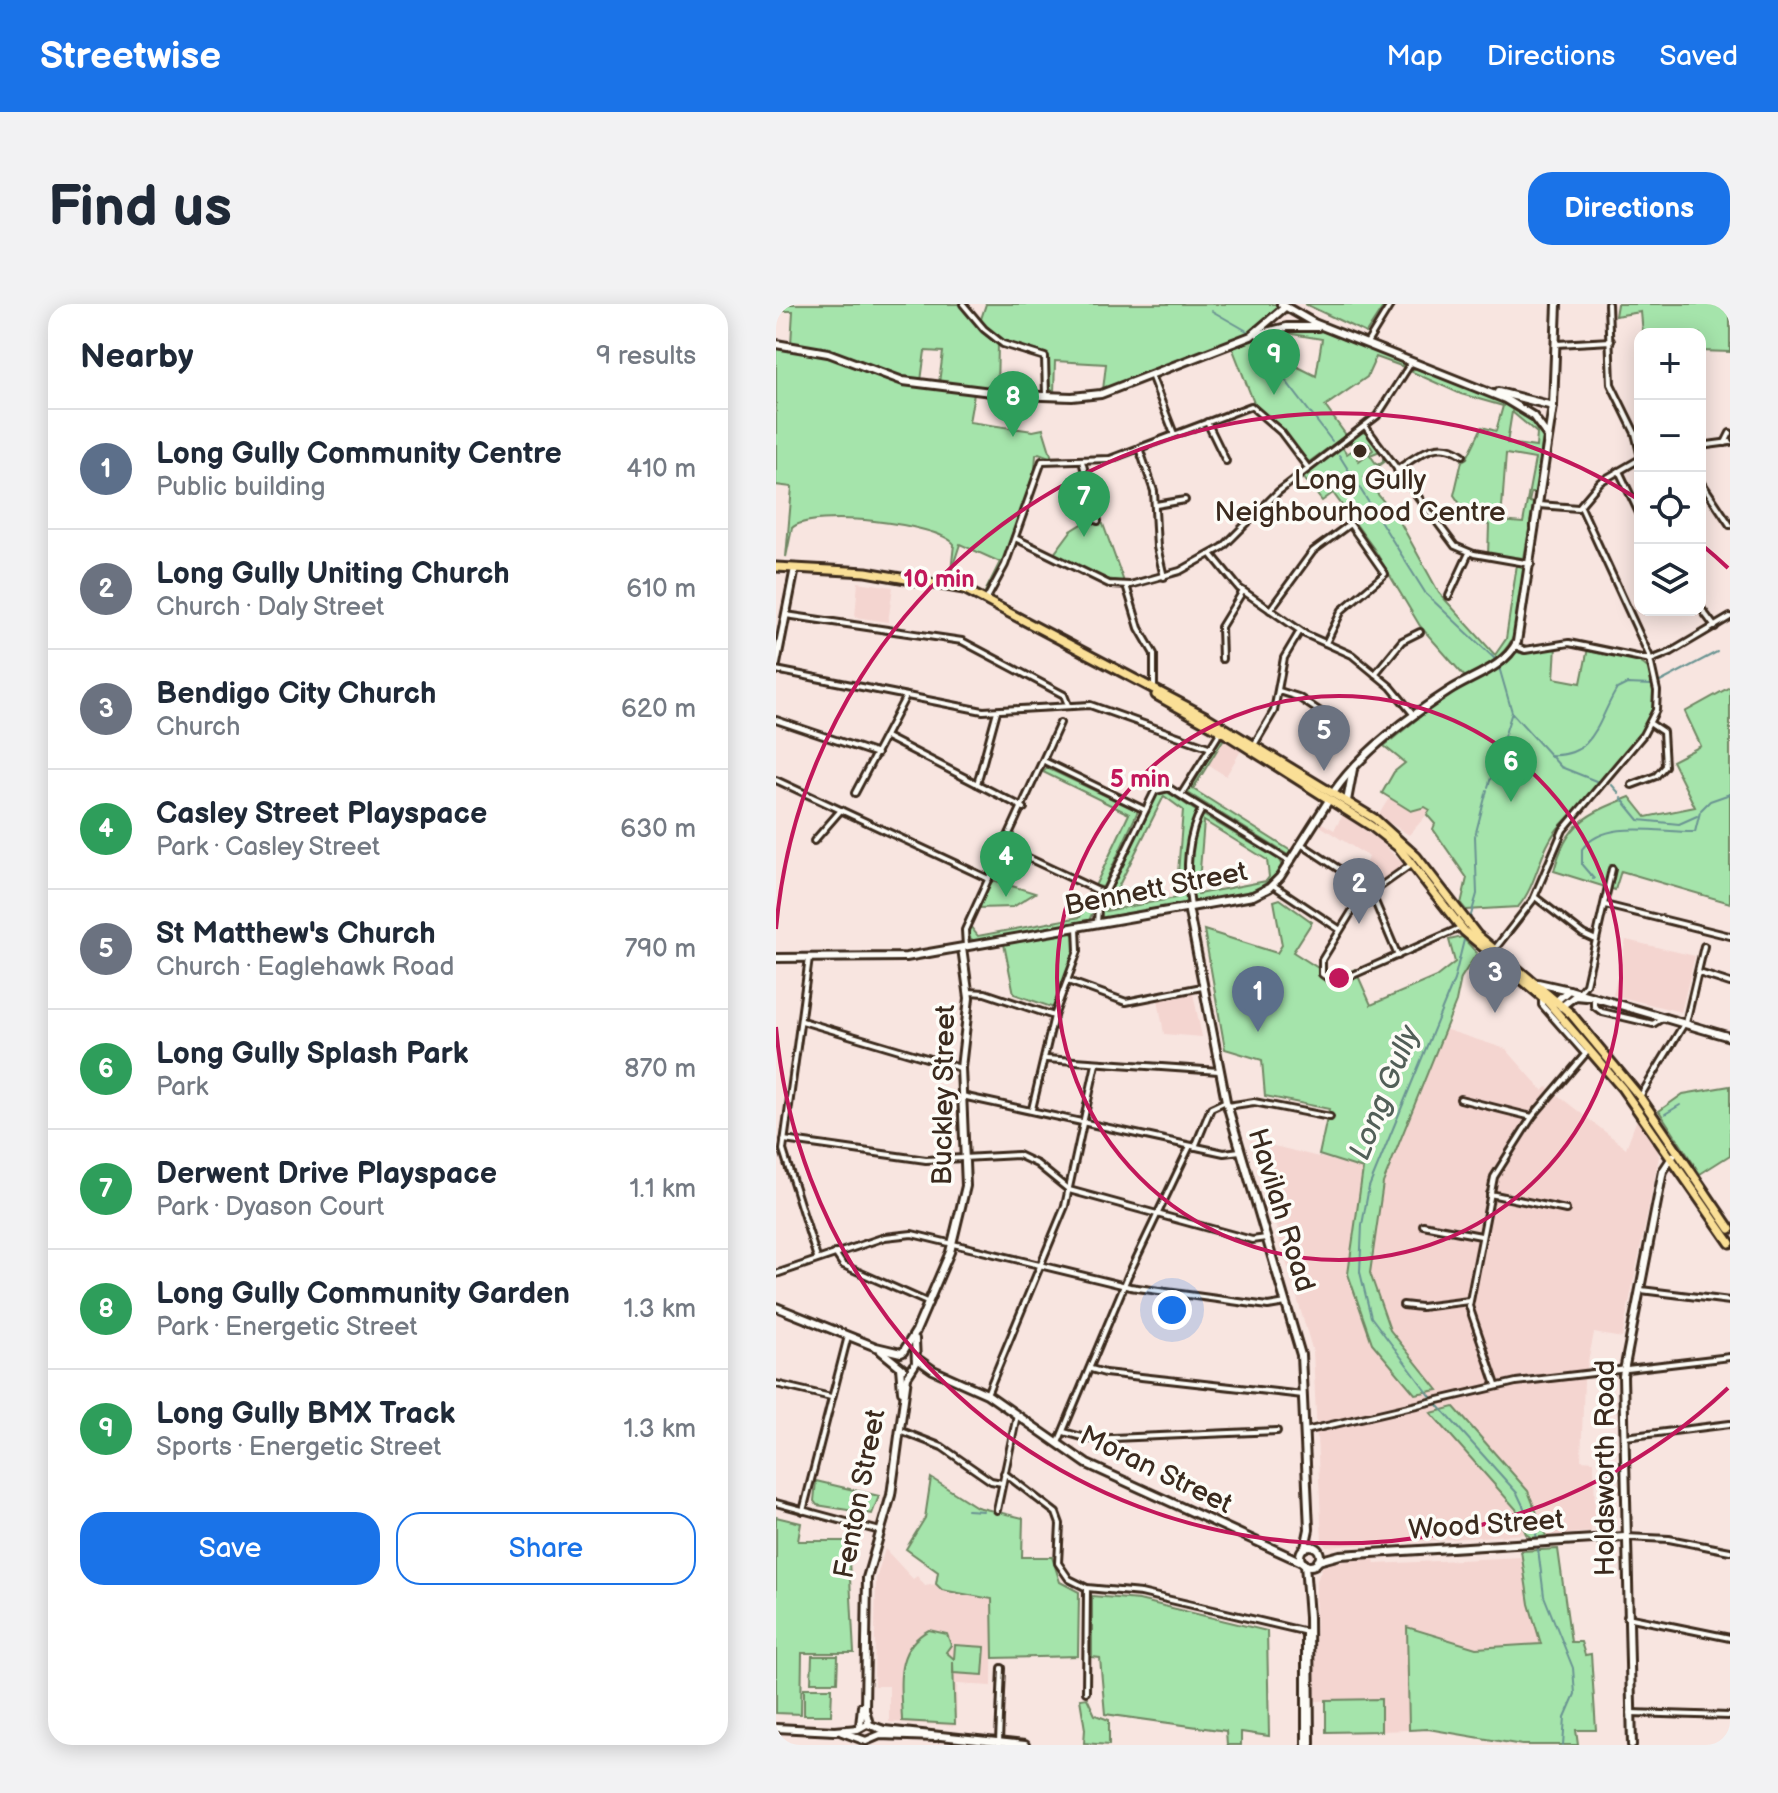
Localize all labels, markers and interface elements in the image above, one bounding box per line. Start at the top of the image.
text: Streetwise [40,34,221,79]
text: Map [1386,40,1443,73]
text: Directions [1487,40,1615,73]
text: Saved [1659,40,1738,73]
button: Directions [1528,172,1730,245]
text: Find us [48,175,232,242]
map controls [1634,328,1706,616]
button: + [1634,328,1706,400]
pin: 9 [1248,329,1300,395]
text: Nearby [80,336,194,377]
text: 9 results [596,341,696,372]
pin: 8 [987,371,1039,437]
button: − [1634,400,1706,472]
text: Long Gully Community Centre [156,436,562,472]
marker: Long Gully Neighbourhood Centre [1351,442,1369,460]
text: 1 [101,454,111,485]
text: 410 m [626,454,696,485]
place label: Long Gully Neighbourhood Centre [1214,464,1506,529]
pin: 7 [1058,471,1110,537]
text: Public building [156,472,325,503]
button: locate [1634,472,1706,544]
button: layers [1634,544,1706,616]
text: Long Gully Uniting Church [156,556,510,592]
text: 10 min [903,565,975,594]
text: 2 [98,574,114,605]
text: 610 m [626,574,696,605]
text: Church · Daly Street [156,592,384,623]
text: Bendigo City Church [156,676,436,712]
text: 3 [98,694,114,725]
text: 620 m [621,694,696,725]
pin: 5 [1298,705,1350,771]
text: Church [156,712,240,743]
pin: 6 [1485,736,1537,802]
text: 5 min [1110,765,1170,794]
text: Casley Street Playspace [156,796,487,832]
text: 4 [98,814,114,845]
text: 630 m [620,814,696,845]
pin: 4 [980,831,1032,897]
text: Park · Casley Street [156,832,380,863]
street label: Bennett Street [1062,855,1250,923]
pin: 2 [1333,858,1385,924]
text: St Matthew's Church [156,916,436,952]
text: 5 [98,934,114,965]
text: 790 m [624,934,696,965]
pin: 3 [1469,947,1521,1013]
text: Church · Eaglehawk Road [156,952,454,983]
centre of rings [1325,964,1353,992]
pin: 1 [1232,966,1284,1032]
street label: Buckley Street [926,1004,962,1186]
water label: Long Gully [1342,1019,1429,1165]
text: Long Gully Splash Park [156,1036,468,1072]
text: 6 [98,1054,114,1085]
text: 870 m [624,1054,696,1085]
text: Park [156,1072,208,1103]
street label: Havilah Road [1241,1124,1321,1296]
text: Derwent Drive Playspace [156,1156,497,1192]
text: 7 [99,1174,113,1205]
text: 1.1 km [630,1174,696,1205]
text: Park · Dyason Court [156,1192,384,1223]
text: Long Gully Community Garden [156,1276,570,1312]
your location [1152,1290,1192,1330]
text: 8 [98,1294,114,1325]
text: 1.3 km [624,1294,696,1325]
text: Park · Energetic Street [156,1312,417,1343]
street label: Holdsworth Road [1589,1360,1622,1576]
text: Long Gully BMX Track [156,1396,455,1432]
street label: Fenton Street [827,1406,893,1581]
text: 9 [98,1414,114,1445]
text: 1.3 km [624,1414,696,1445]
street label: Moran Street [1075,1419,1238,1521]
text: Sports · Energetic Street [156,1432,441,1463]
street label: Wood Street [1407,1503,1565,1547]
button: Save [80,1512,380,1585]
button: Share [396,1512,696,1585]

